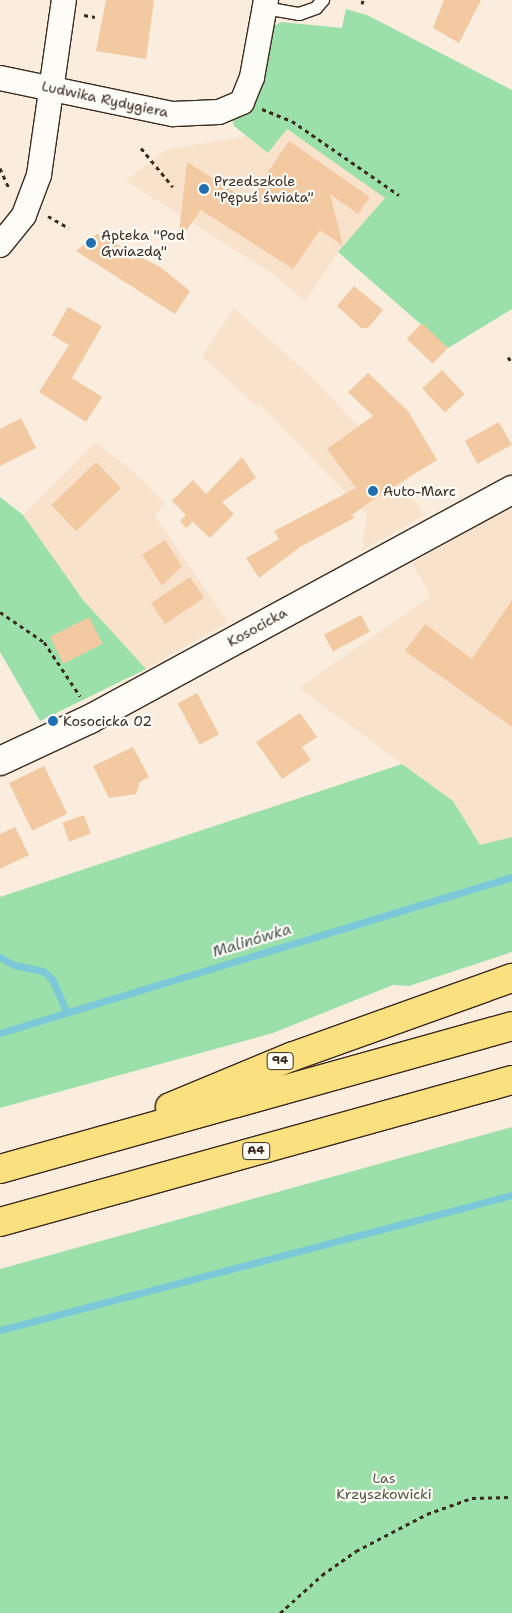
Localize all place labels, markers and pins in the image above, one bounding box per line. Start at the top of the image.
place label: Przedszkole "Pępuś świata" [214,173,314,206]
marker: Przedszkole "Pępuś świata" [198,183,210,195]
place label: Apteka "Pod Gwiazdą" [101,227,185,260]
marker: Apteka "Pod Gwiazdą" [85,237,97,249]
place label: Auto-Marc [383,483,456,499]
marker: Auto-Marc [367,485,379,497]
place label: Kosocicka 02 [63,713,152,729]
marker: Kosocicka 02 [47,715,59,727]

